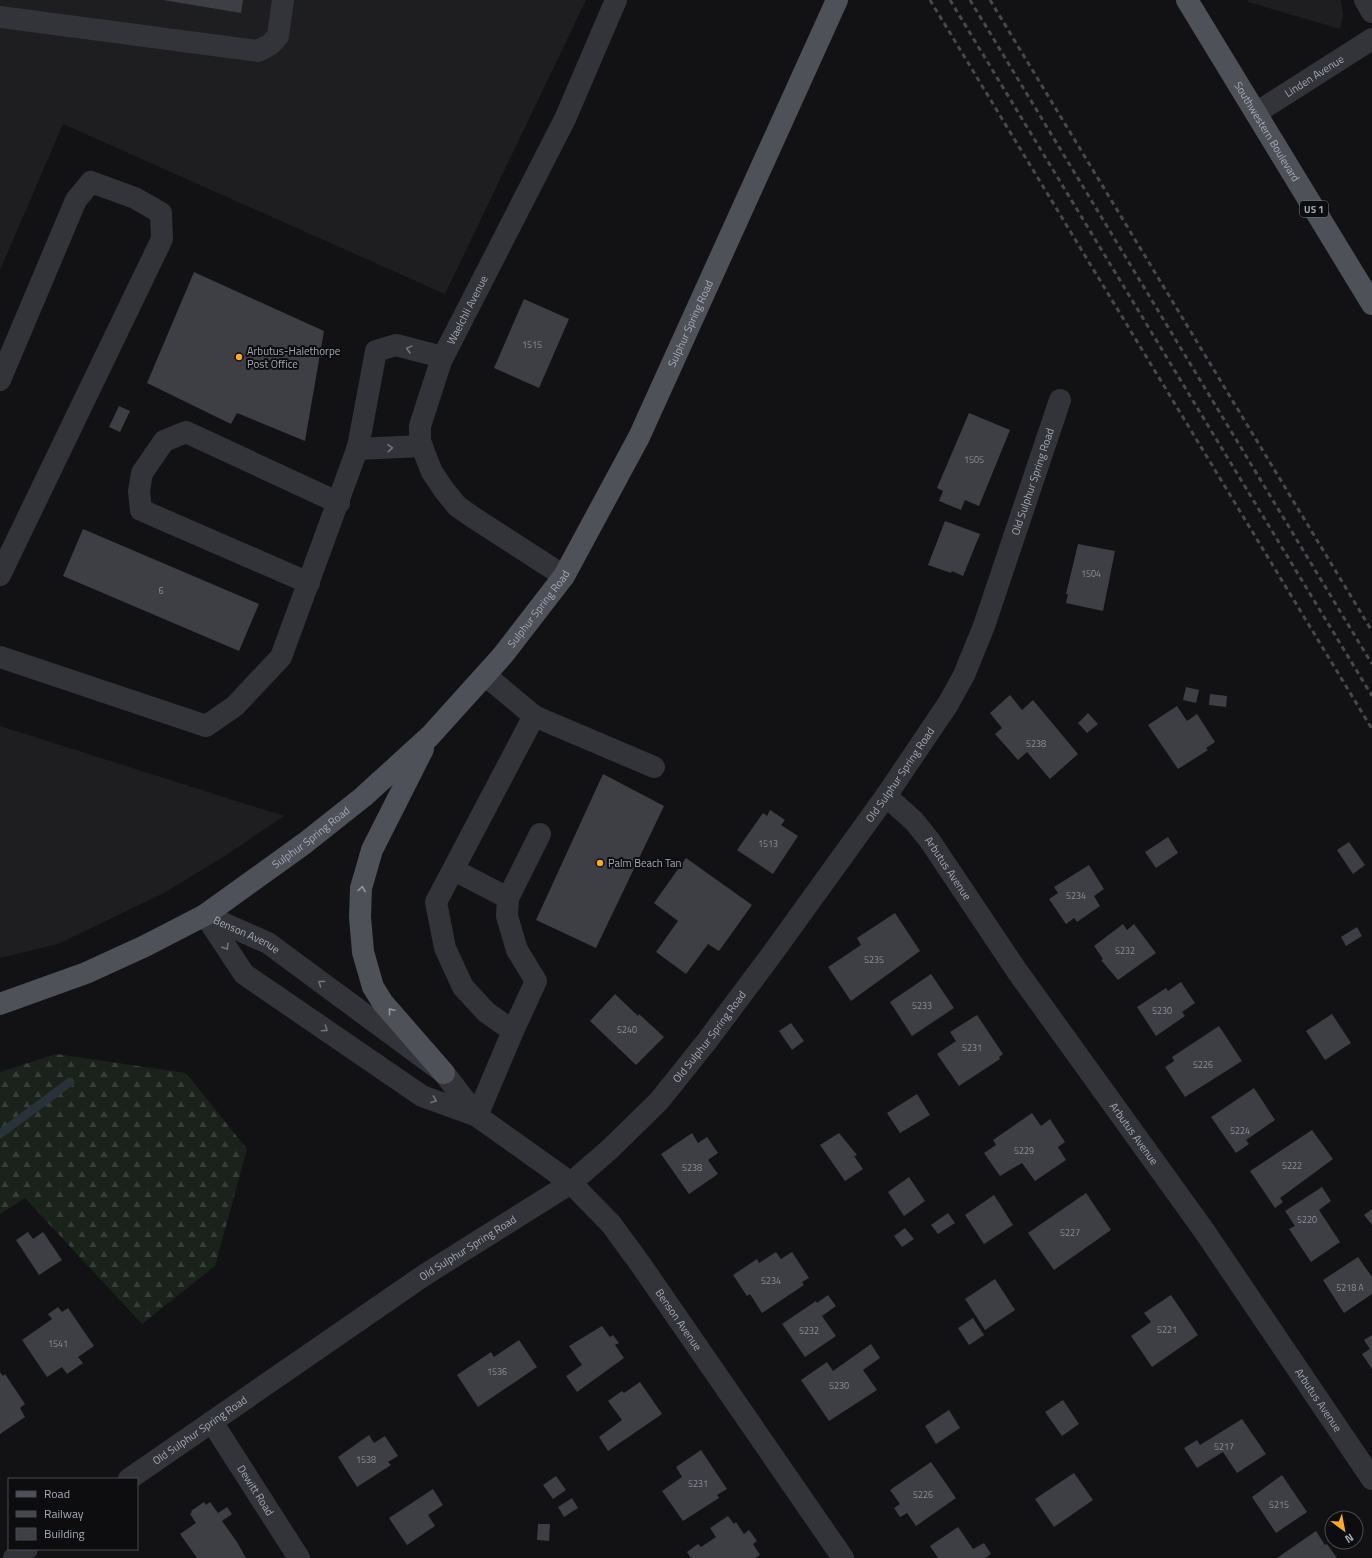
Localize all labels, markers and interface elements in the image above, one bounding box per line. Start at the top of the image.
street label: Linden Avenue [1281,51,1347,101]
street label: Southwestern Boulevard [1230,78,1304,185]
road number: US 1 [1300,201,1328,217]
street label: Waelchli Avenue [443,272,492,347]
street label: Sulphur Spring Road [664,277,717,370]
house number: 1515 [522,338,542,351]
place label: Arbutus-Halethorpe Post Office [247,343,341,372]
one-way arrow [406,345,412,353]
marker: Arbutus-Halethorpe Post Office [234,352,244,362]
street label: Old Sulphur Spring Road [1007,426,1058,537]
one-way arrow [387,443,393,452]
house number: 1505 [964,453,984,466]
street label: Sulphur Spring Road [504,567,574,651]
house number: 1504 [1081,567,1101,580]
house number: 6 [158,584,164,597]
street label: Old Sulphur Spring Road [862,724,938,826]
house number: 5238 [1026,737,1046,750]
street label: Sulphur Spring Road [269,802,353,872]
street label: Arbutus Avenue [921,833,976,904]
house number: 1513 [758,837,778,850]
place label: Palm Beach Tan [608,855,681,871]
marker: Palm Beach Tan [595,858,605,868]
one-way arrow [357,886,366,892]
house number: 5234 [1066,889,1086,902]
street label: Benson Avenue [211,912,284,957]
one-way arrow [221,943,229,950]
house number: 5232 [1115,944,1135,957]
house number: 5235 [864,953,884,966]
one-way arrow [318,980,325,987]
street label: Old Sulphur Spring Road [669,987,750,1086]
house number: 5233 [912,999,932,1012]
house number: 5230 [1152,1004,1172,1017]
one-way arrow [388,1009,395,1016]
house number: 5240 [617,1023,637,1036]
one-way arrow [321,1024,328,1032]
house number: 5231 [962,1041,982,1054]
house number: 5226 [1193,1058,1213,1071]
one-way arrow [430,1095,437,1103]
street label: Arbutus Avenue [1106,1099,1162,1169]
house number: 5224 [1230,1124,1250,1137]
house number: 5229 [1014,1144,1034,1157]
house number: 5222 [1282,1159,1302,1172]
house number: 5238 [682,1161,702,1174]
street label: Old Sulphur Spring Road [416,1211,519,1285]
house number: 5220 [1297,1213,1317,1226]
house number: 5227 [1060,1226,1080,1239]
house number: 5234 [761,1274,781,1287]
house number: 5218 A [1336,1281,1364,1294]
street label: Benson Avenue [652,1286,706,1354]
house number: 5221 [1157,1323,1177,1336]
house number: 5232 [799,1324,819,1337]
house number: 1541 [48,1337,68,1350]
house number: 1536 [487,1365,507,1378]
street label: Arbutus Avenue [1291,1365,1346,1435]
house number: 5230 [829,1379,849,1392]
street label: Old Sulphur Spring Road [149,1392,251,1469]
house number: 5217 [1214,1440,1234,1453]
house number: 1538 [356,1453,376,1466]
street label: Dewitt Road [233,1462,278,1519]
house number: 5231 [688,1477,708,1490]
legend [8,1478,138,1550]
text: Road [44,1484,70,1503]
house number: 5226 [913,1488,933,1501]
house number: 5215 [1269,1498,1289,1511]
text: Railway [44,1504,84,1523]
north arrow [1324,1510,1364,1550]
text: Building [44,1524,85,1543]
text: N [1342,1530,1357,1547]

